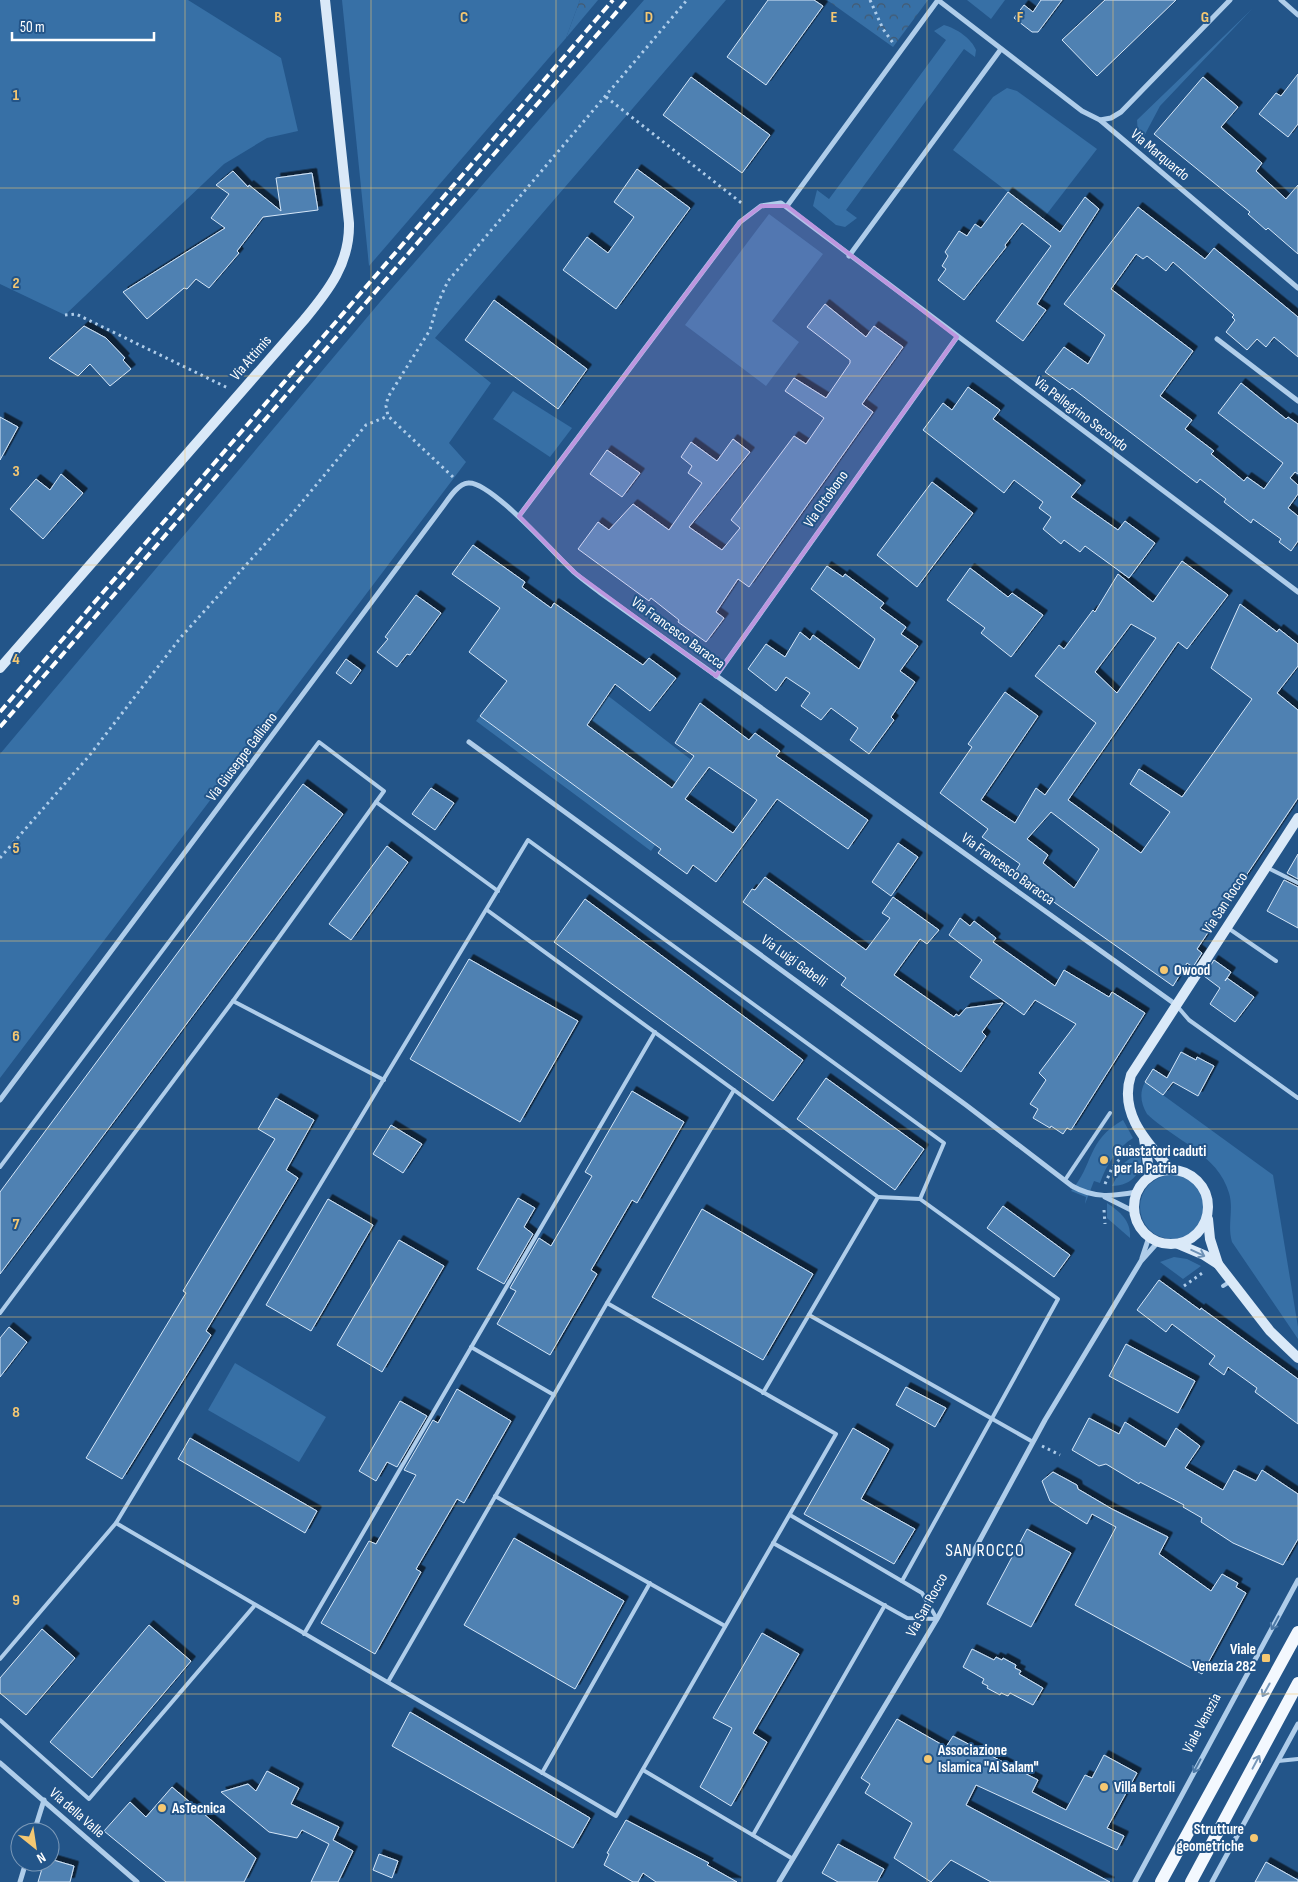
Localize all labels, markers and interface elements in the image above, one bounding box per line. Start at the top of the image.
text: B [274,8,282,27]
text: C [460,8,468,27]
text: D [645,8,653,27]
text: E [831,8,838,27]
text: F [1017,8,1024,27]
text: G [1201,8,1209,27]
scale bar [12,10,155,42]
text: 50 m [20,18,45,37]
text: 1 [13,86,20,105]
street label: Via Marquardo [1127,125,1193,185]
text: 2 [12,274,20,293]
street label: Via Attimis [226,331,276,385]
street label: Via Pellegrino Secondo [1030,372,1132,456]
text: 3 [12,462,20,481]
street label: Via Ottobono [799,467,853,531]
street label: Via Francesco Baracca [627,593,729,674]
text: 4 [12,650,20,669]
street label: Via Giuseppe Galliano [202,709,282,805]
street label: Via Francesco Baracca [957,829,1059,910]
text: 5 [12,839,20,858]
street label: Via San Rocco [1198,869,1252,937]
street label: Via Luigi Gabelli [757,931,831,992]
place label: Owood [1174,961,1210,980]
marker: Owood [1158,964,1170,976]
text: 6 [12,1027,20,1046]
place label: Guastatori caduti per la Patria [1114,1142,1206,1178]
marker: Guastatori caduti per la Patria [1098,1154,1110,1166]
text: 7 [13,1215,20,1234]
one-way arrow [1191,1248,1206,1258]
text: 8 [12,1403,20,1422]
district label: SAN ROCCO [945,1540,1025,1561]
street label: Via San Rocco [902,1570,952,1640]
text: 9 [12,1591,20,1610]
one-way arrow [1269,1615,1279,1629]
place label: Viale Venezia 282 [1192,1640,1256,1676]
marker: Viale Venezia 282 [1260,1652,1272,1664]
one-way arrow [1261,1682,1270,1697]
street label: Viale Venezia [1178,1690,1226,1756]
place label: Associazione Islamica "Al Salam" [937,1741,1039,1777]
marker: Associazione Islamica "Al Salam" [922,1753,934,1765]
one-way arrow [1251,1755,1261,1770]
one-way arrow [1192,1758,1202,1773]
place label: Villa Bertoli [1114,1778,1175,1797]
marker: Villa Bertoli [1098,1781,1110,1793]
street label: Via della Valle [45,1784,109,1842]
place label: AsTecnica [171,1799,225,1818]
marker: AsTecnica [156,1802,168,1814]
place label: Strutture geometriche [1176,1820,1244,1856]
north arrow [10,1822,60,1872]
marker: Strutture geometriche [1248,1832,1260,1844]
text: N [34,1849,49,1867]

